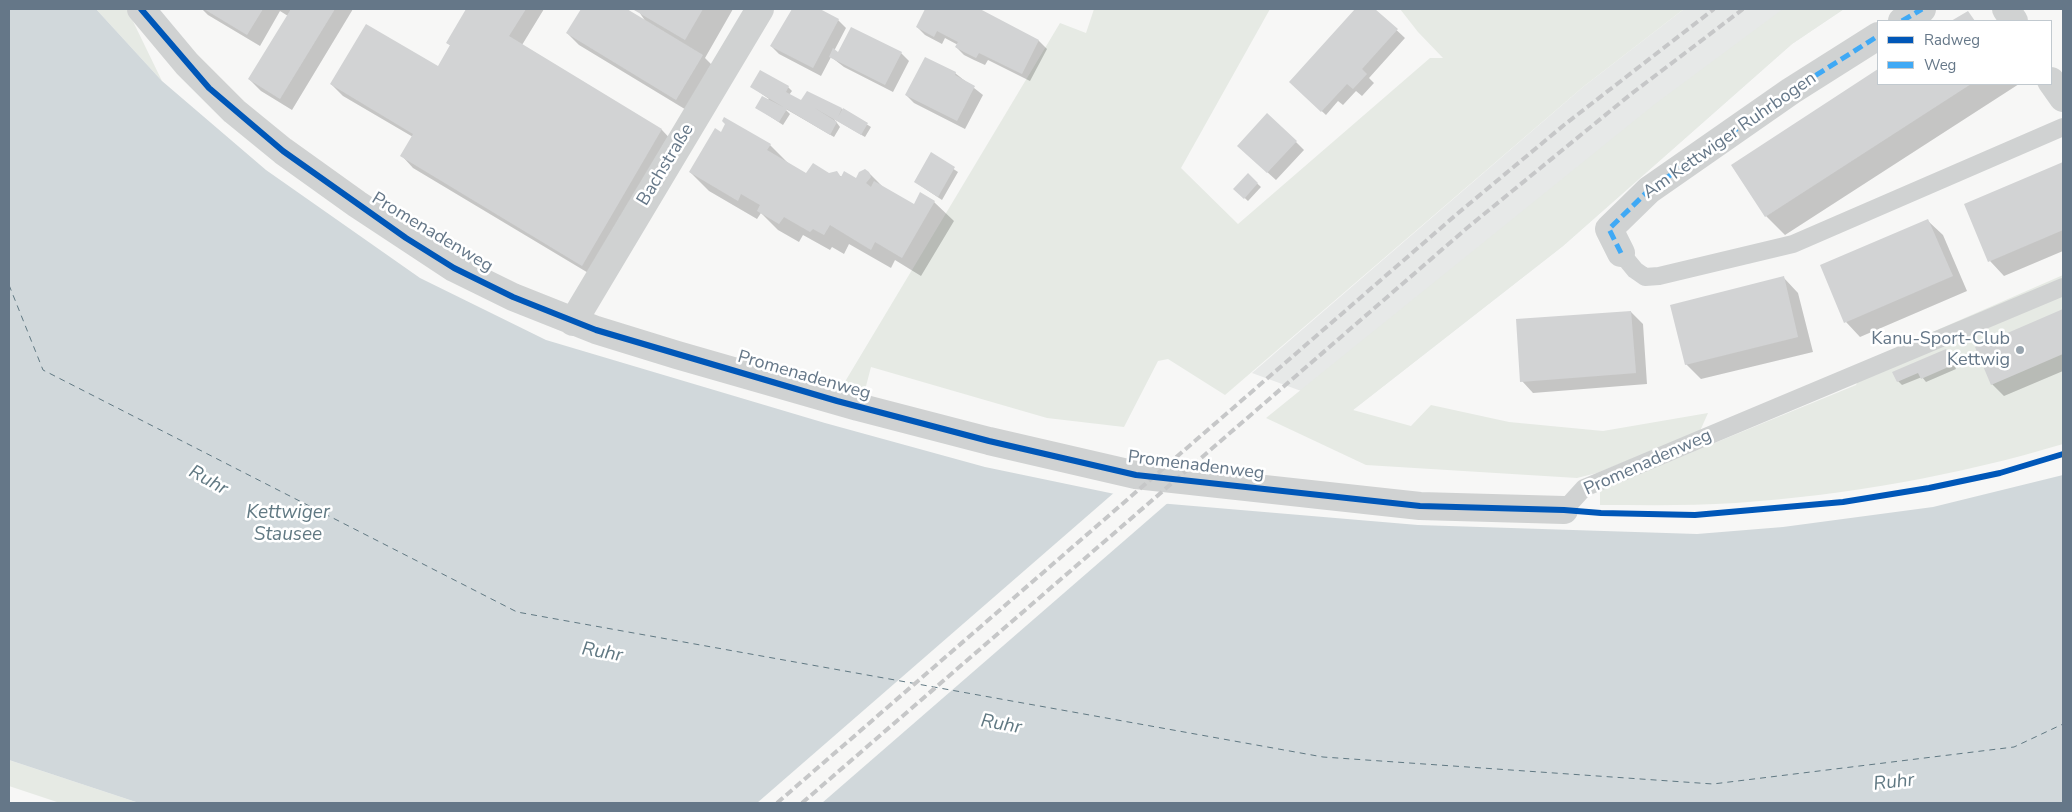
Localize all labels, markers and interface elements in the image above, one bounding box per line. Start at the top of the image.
legend [1877,20,2052,85]
text: Radweg [1924,30,1980,50]
text: Weg [1924,55,1956,75]
street label: Am Kettwiger Ruhrbogen [1639,68,1821,204]
street label: Bachstraße [633,120,699,210]
street label: Promenadenweg [367,188,497,278]
place label: Kanu-Sport-Club Kettwig [1871,329,2010,372]
marker: Kanu-Sport-Club Kettwig [2014,344,2026,356]
street label: Promenadenweg [735,347,873,405]
street label: Promenadenweg [1581,425,1715,501]
street label: Promenadenweg [1126,447,1266,485]
water label: Ruhr [185,461,231,501]
water label: Kettwiger Stausee [246,502,330,546]
water label: Ruhr [580,638,624,668]
water label: Ruhr [979,710,1023,740]
water label: Ruhr [1872,770,1916,796]

